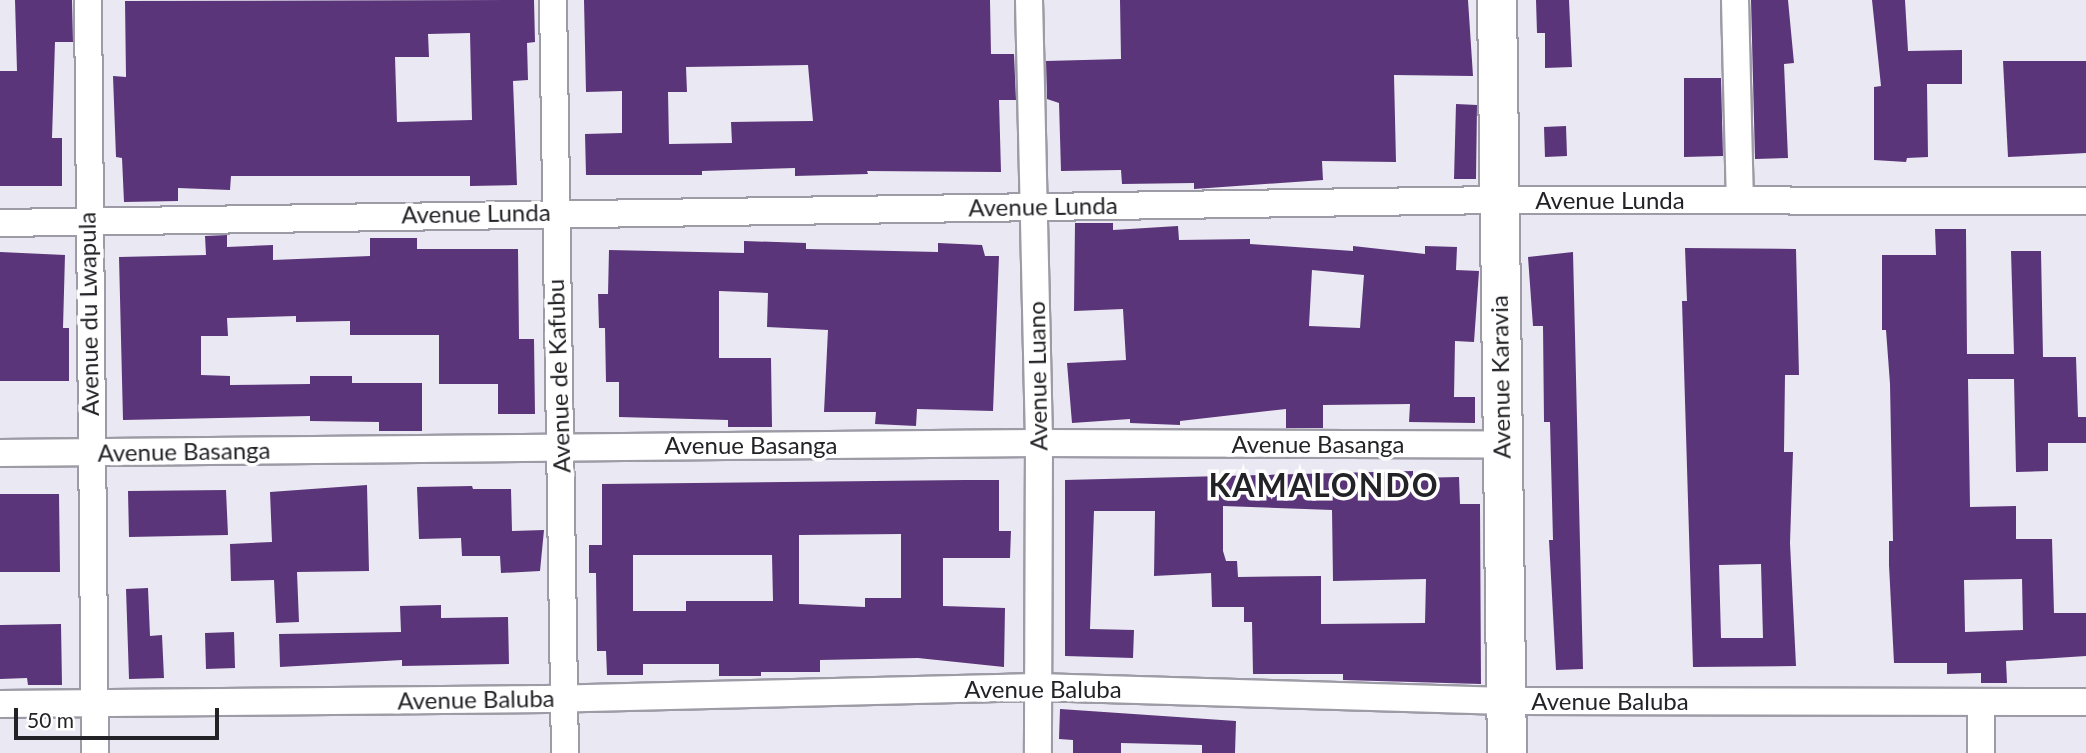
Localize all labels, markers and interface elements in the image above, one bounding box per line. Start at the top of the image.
street label: Avenue Lunda [1535,186,1685,214]
street label: Avenue Lunda [968,190,1118,222]
street label: Avenue Lunda [401,197,551,229]
street label: Avenue du Lwapula [72,212,104,416]
street label: Avenue de Kafubu [540,279,576,473]
street label: Avenue Karavia [1484,295,1516,459]
street label: Avenue Luano [1021,301,1053,451]
street label: Avenue Basanga [1232,430,1404,458]
street label: Avenue Basanga [665,431,837,459]
street label: Avenue Basanga [97,435,271,467]
district label: KAMALONDO [1210,466,1438,504]
street label: Avenue Baluba [964,675,1122,703]
street label: Avenue Baluba [397,683,555,715]
street label: Avenue Baluba [1531,687,1689,715]
scale bar [18,694,222,738]
text: 50 m [27,707,74,732]

